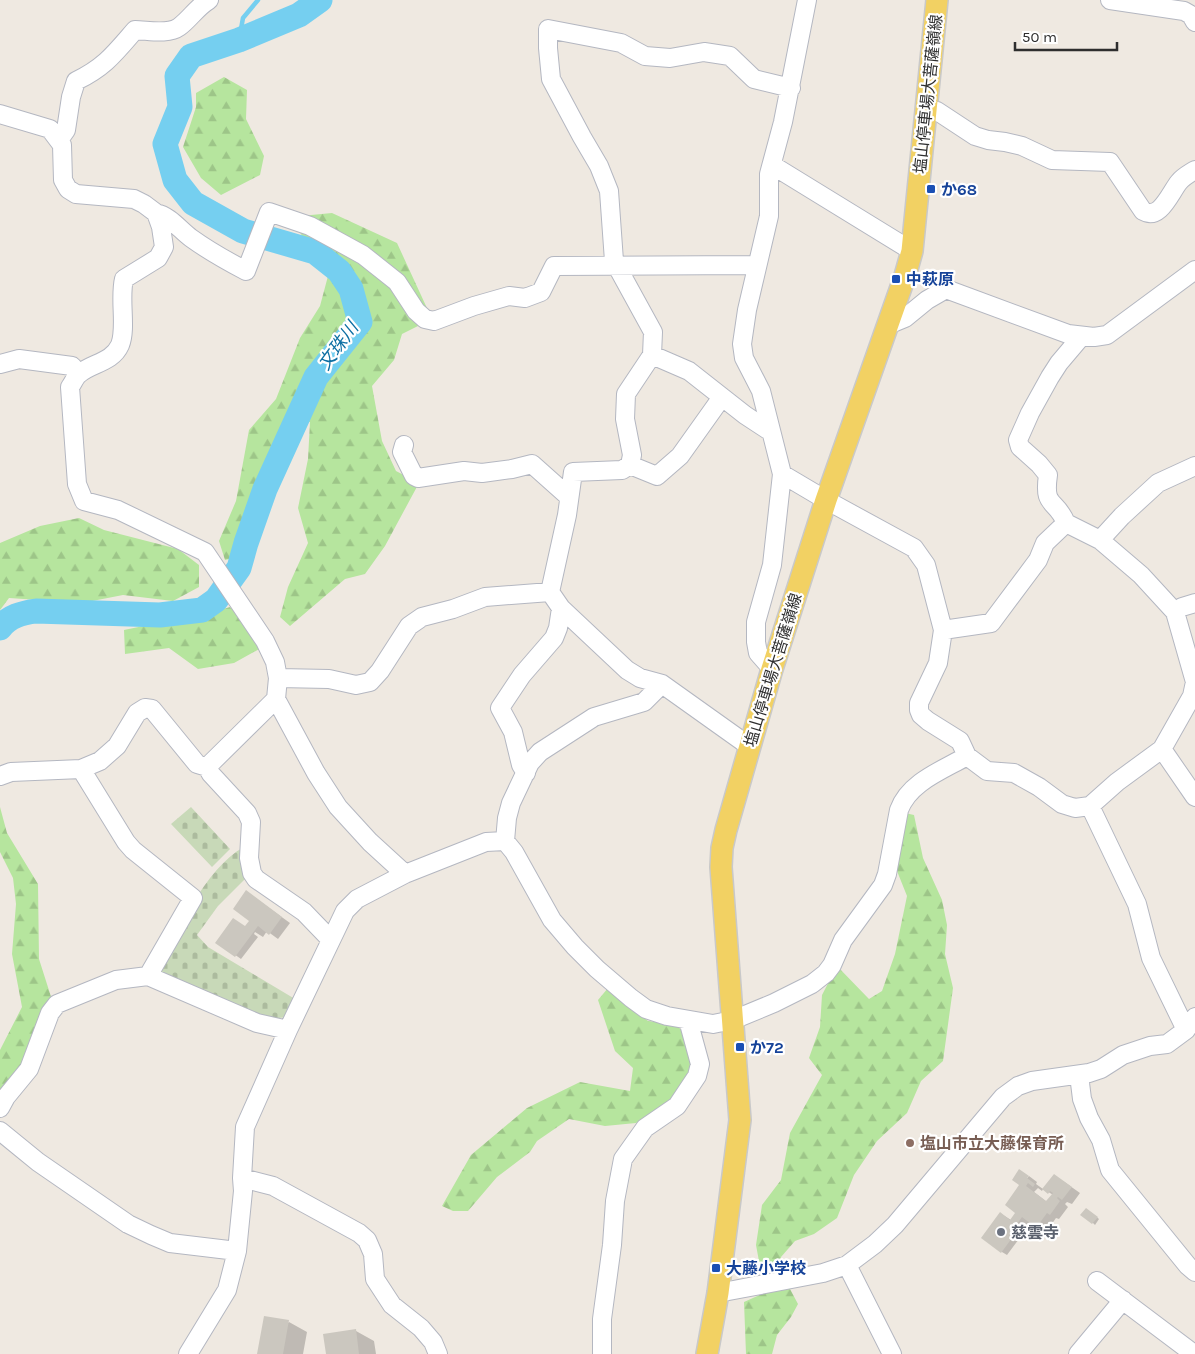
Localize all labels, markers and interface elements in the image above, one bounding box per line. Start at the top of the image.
street label: 塩山停車場大菩薩嶺線 [910,13,946,175]
scale bar [1015,20,1118,52]
text: 50 m [1022,28,1057,46]
place label: か68 [941,180,977,199]
marker: か68 [925,183,937,195]
place label: 中萩原 [906,270,954,289]
marker: 中萩原 [890,273,902,285]
water label: 文珠川 [313,316,364,374]
street label: 塩山停車場大菩薩嶺線 [741,591,805,749]
place label: か72 [750,1038,784,1057]
marker: か72 [734,1041,746,1053]
place label: 塩山市立大藤保育所 [920,1134,1064,1153]
marker: 塩山市立大藤保育所 [904,1137,916,1149]
place label: 慈雲寺 [1011,1223,1059,1242]
marker: 慈雲寺 [995,1226,1007,1238]
place label: 大藤小学校 [726,1259,806,1278]
marker: 大藤小学校 [710,1262,722,1274]

